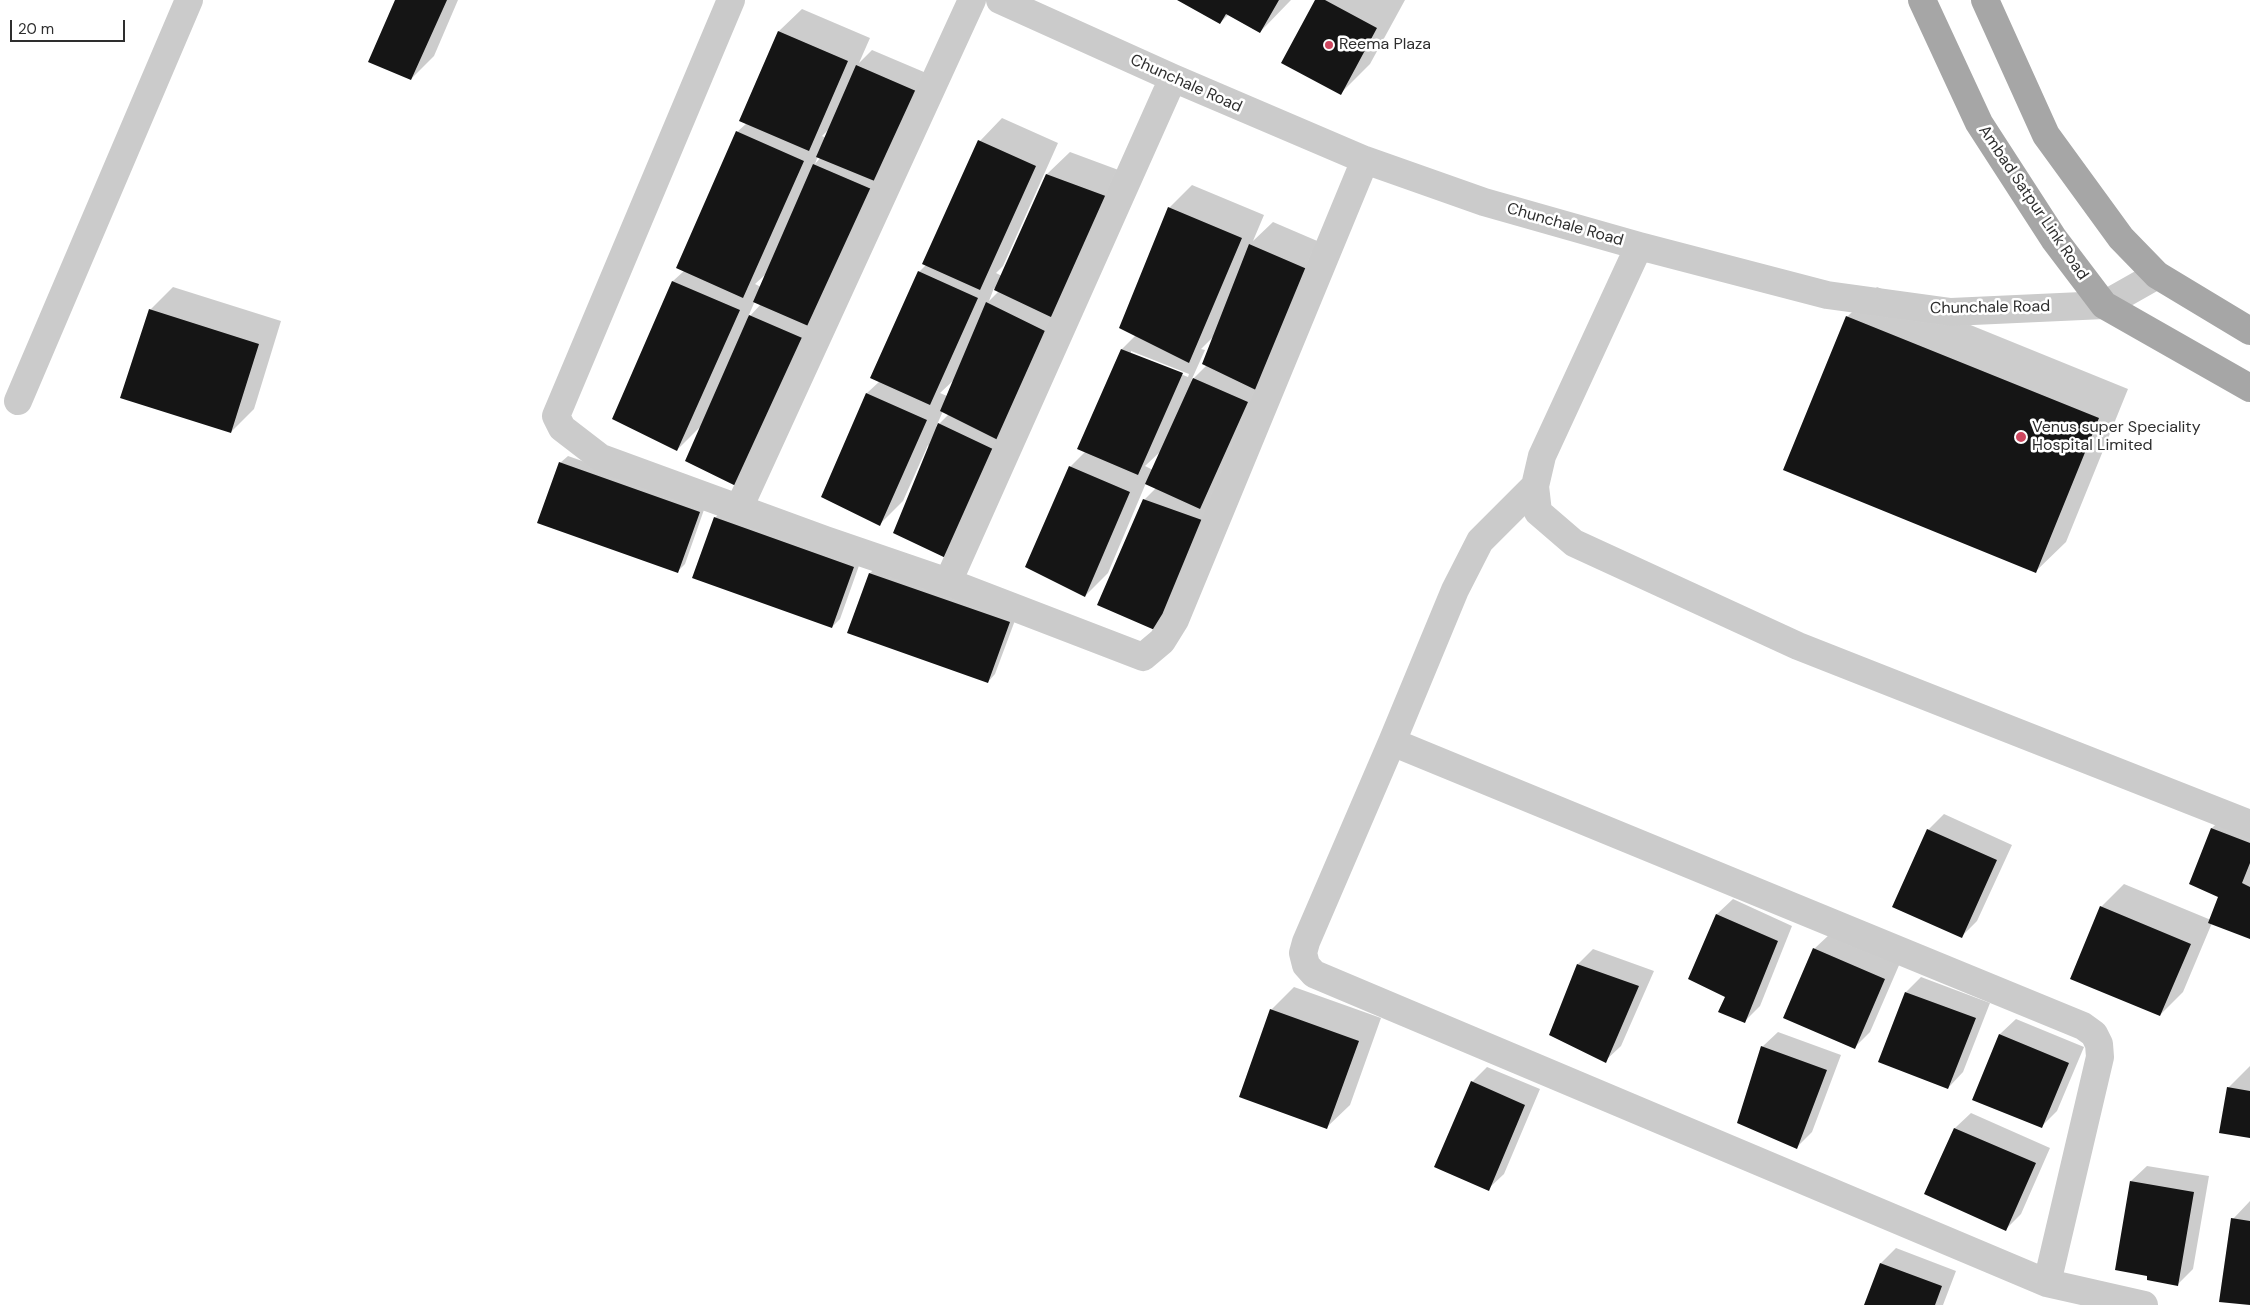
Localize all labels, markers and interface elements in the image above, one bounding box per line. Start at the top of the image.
scale bar [12,10,128,42]
text: 20 m [18,19,54,39]
place label: Reema Plaza [1339,35,1431,55]
marker: Reema Plaza [1323,39,1335,51]
street label: Chunchale Road [1127,51,1245,117]
street label: Ambad Satpur Link Road [1974,122,2092,284]
street label: Chunchale Road [1505,199,1625,251]
street label: Chunchale Road [1930,297,2050,319]
place label: Venus super Speciality Hospital Limited [2032,418,2201,456]
marker: Venus super Speciality Hospital Limited [2014,430,2028,444]

